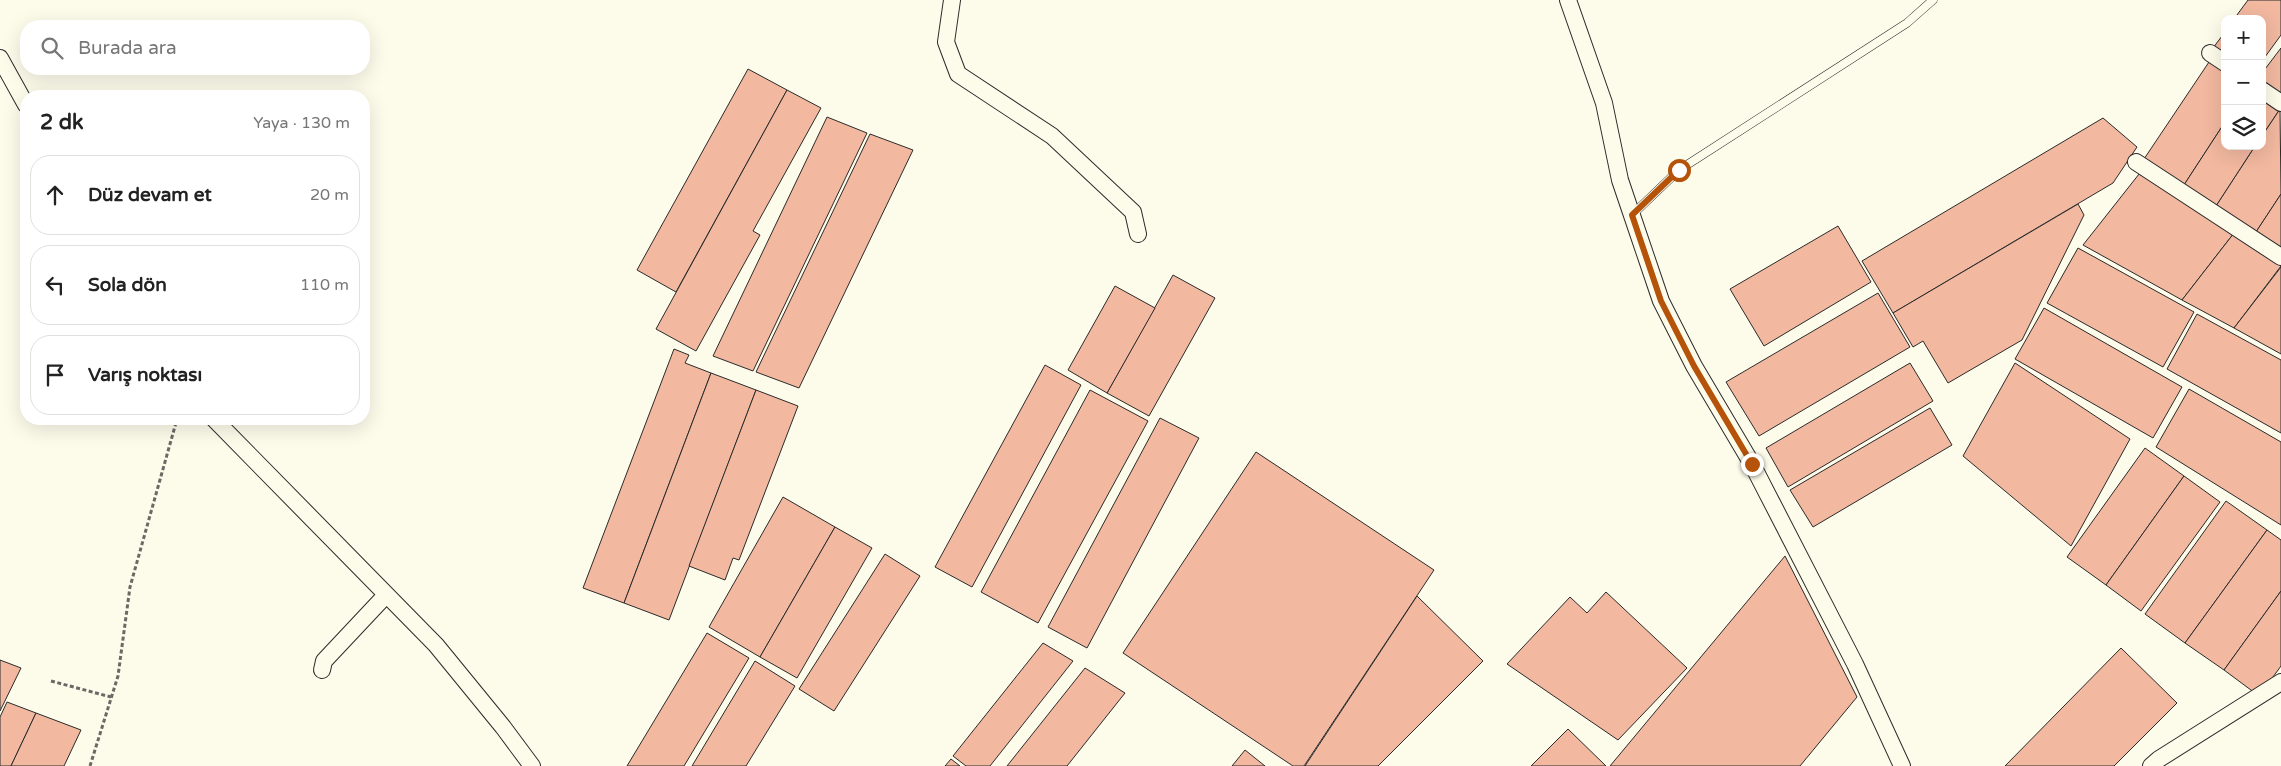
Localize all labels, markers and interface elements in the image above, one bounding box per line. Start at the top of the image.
map controls [2221,15,2266,150]
button: + [2221,15,2266,60]
search box [20,20,370,75]
icon: search [38,34,66,62]
text: Burada ara [78,37,177,59]
button: − [2221,60,2266,105]
button: layers [2221,105,2266,150]
text: 2 dk [40,110,83,135]
text: Yaya · 130 m [253,113,350,133]
route start [1668,159,1691,182]
icon: ahead [41,181,69,209]
text: Düz devam et [88,184,212,206]
text: 20 m [310,185,349,205]
icon: left [41,271,69,299]
text: Sola dön [88,274,167,296]
text: 110 m [300,275,349,295]
icon: arrive [41,361,69,389]
text: Varış noktası [88,364,202,386]
route end [1741,453,1764,476]

